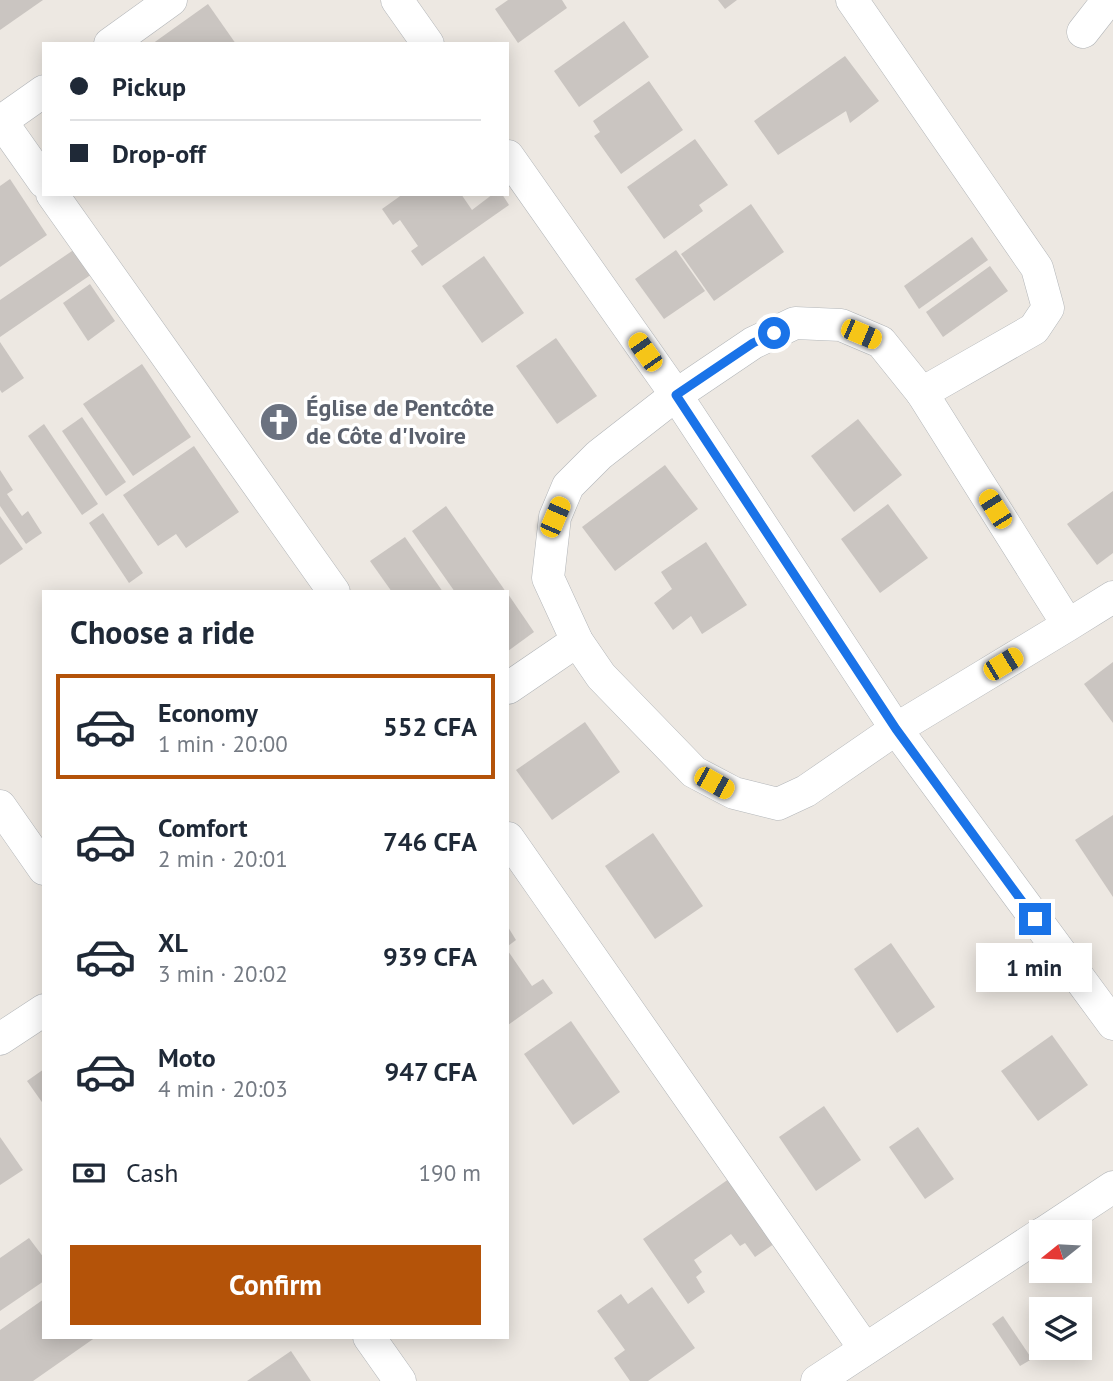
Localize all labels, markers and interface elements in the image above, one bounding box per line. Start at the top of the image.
text: Pickup [112,70,186,103]
text: Drop-off [112,137,206,170]
car [838,316,885,352]
route start [758,317,790,349]
car [625,329,666,375]
place label: Église de Pentcôte de Côte d'Ivoire [306,392,494,451]
church icon: Église de Pentcôte de Côte d'Ivoire [258,401,300,443]
car [975,486,1016,532]
car [538,494,573,540]
text: Choose a ride [70,611,255,653]
car [980,644,1027,684]
icon: car [74,695,137,758]
text: Economy [158,696,258,729]
text: 552 CFA [383,710,477,743]
text: 1 min · 20:00 [158,729,288,758]
car [691,764,738,802]
icon: car [74,810,137,873]
text: Comfort [158,811,248,844]
text: 746 CFA [383,825,477,858]
text: 2 min · 20:01 [158,844,288,873]
route end [1019,903,1051,935]
icon: car [74,925,137,988]
text: XL [158,926,188,959]
text: 939 CFA [383,940,477,973]
callout: 1 min [977,944,1093,992]
text: 1 min [1006,953,1062,982]
text: 3 min · 20:02 [158,959,288,988]
icon: car [74,1040,137,1103]
text: Moto [158,1041,216,1074]
text: 947 CFA [384,1055,477,1088]
text: 4 min · 20:03 [158,1074,288,1103]
icon: cash [70,1154,108,1192]
text: Cash [126,1156,178,1189]
text: 190 m [419,1158,481,1187]
north arrow [1029,1220,1092,1283]
map controls [1029,1220,1092,1360]
button: Confirm [70,1245,481,1325]
button: layers [1029,1297,1092,1360]

